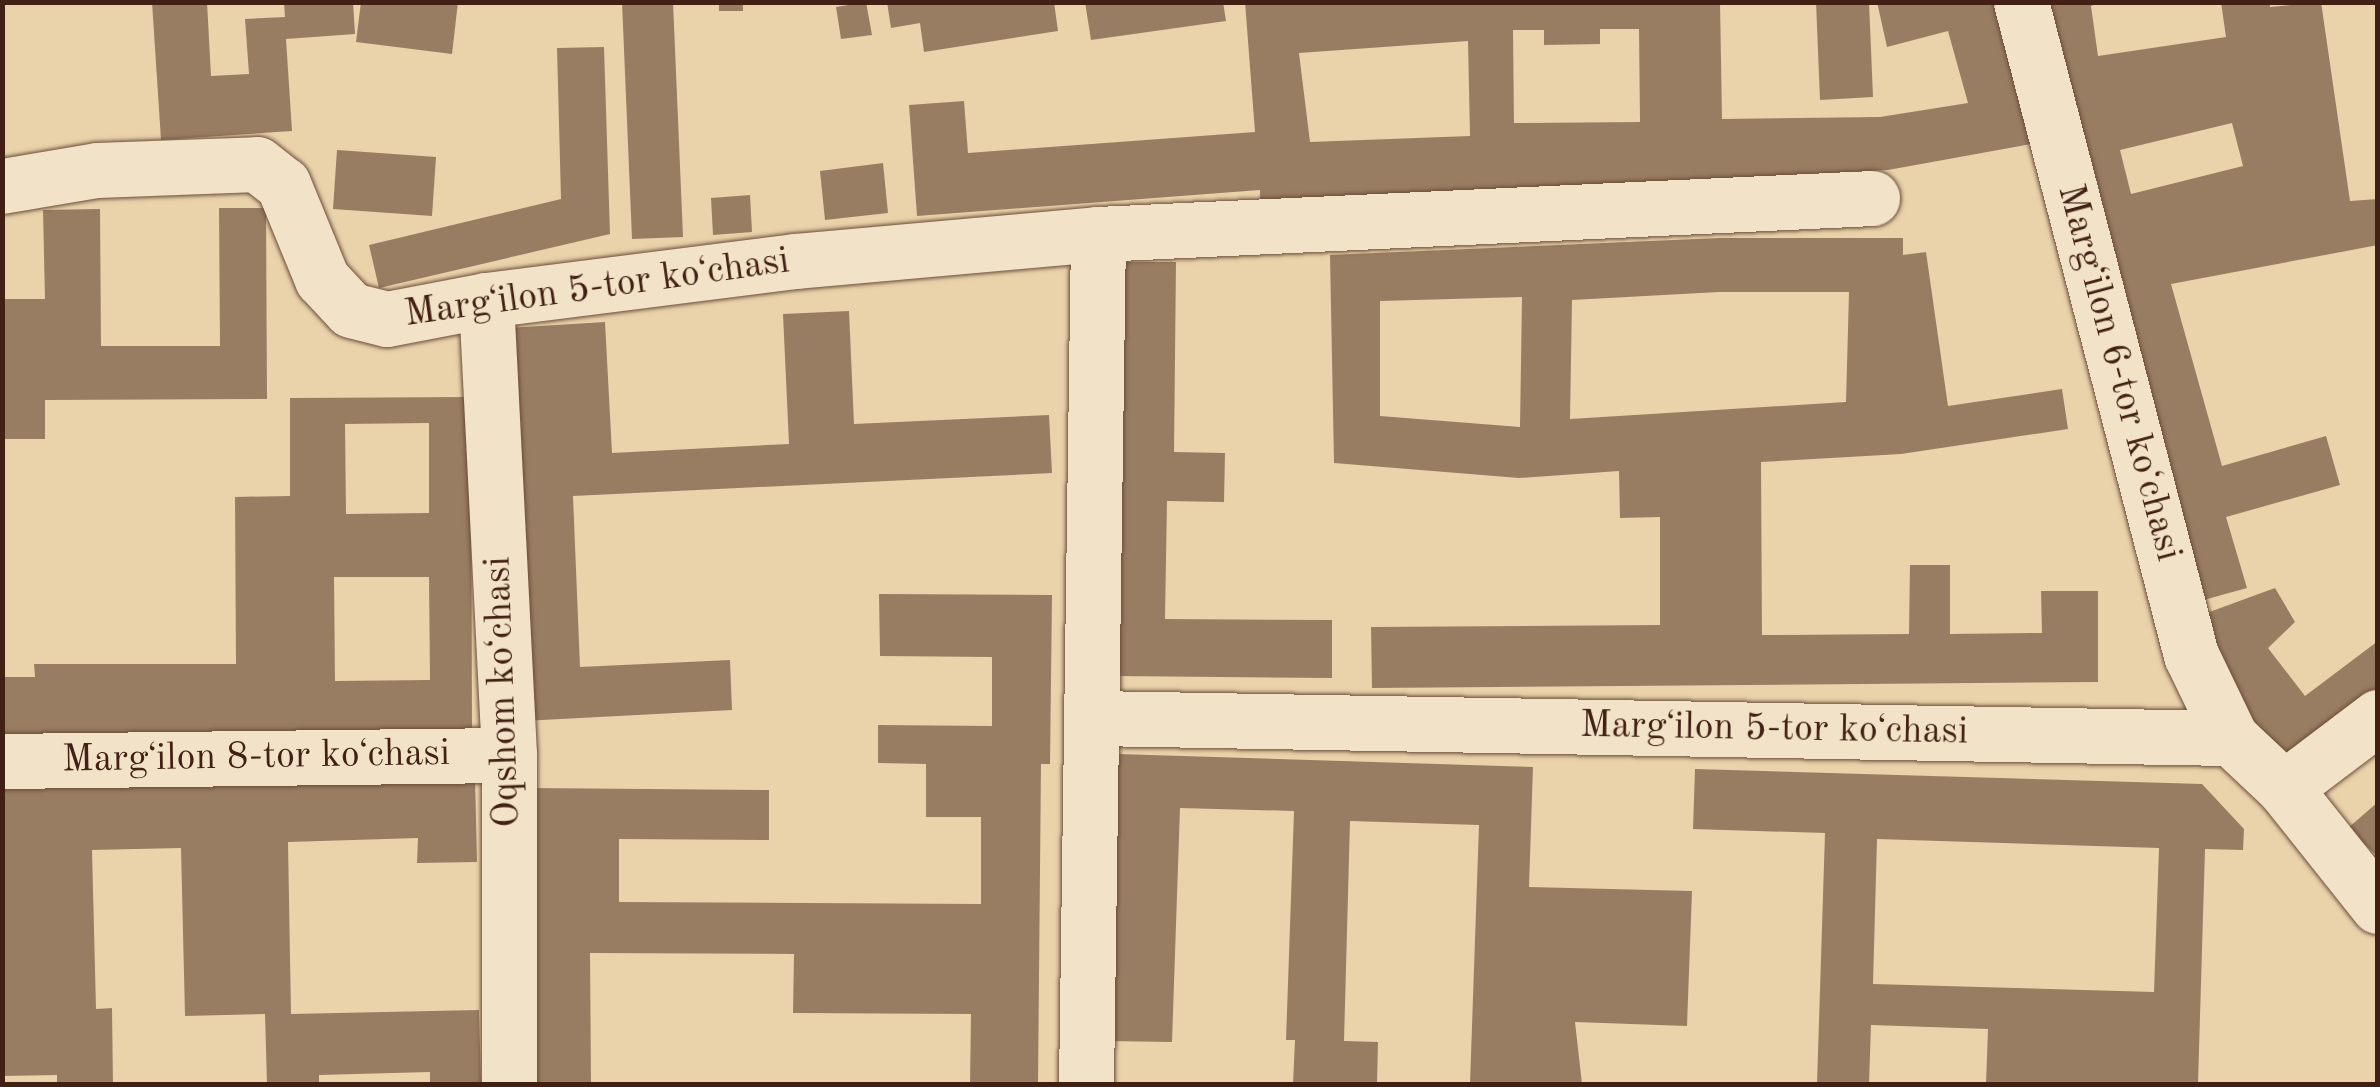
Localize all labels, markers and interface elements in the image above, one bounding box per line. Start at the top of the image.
street label: Margʻilon 6-tor koʻchasi [2046,180,2190,566]
street label: Margʻilon 5-tor koʻchasi [402,239,792,339]
street label: Oqshom koʻchasi [476,556,532,828]
street label: Margʻilon 5-tor koʻchasi [1579,704,1969,756]
street label: Margʻilon 8-tor koʻchasi [61,732,451,784]

